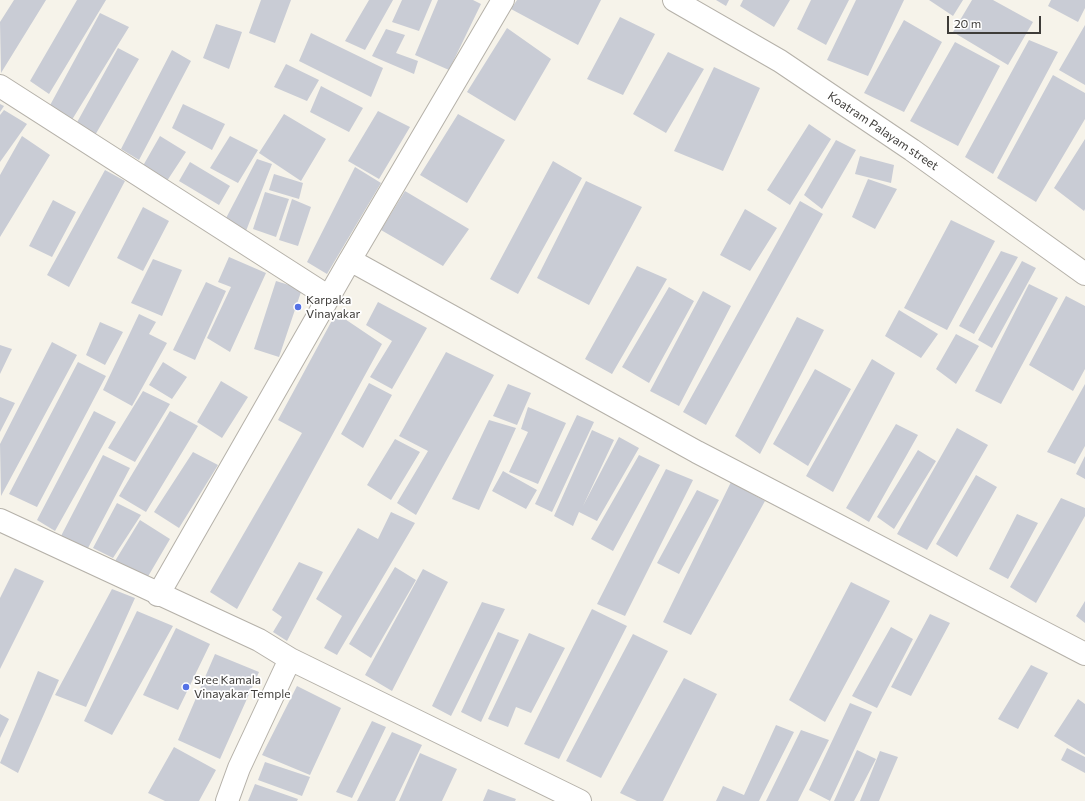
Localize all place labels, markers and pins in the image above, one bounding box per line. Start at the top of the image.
place label: Karpaka Vinayakar [306,293,360,321]
marker: Karpaka Vinayakar [293,302,303,312]
place label: Sree Kamala Vinayakar Temple [194,673,291,701]
marker: Sree Kamala Vinayakar Temple [181,682,191,692]

